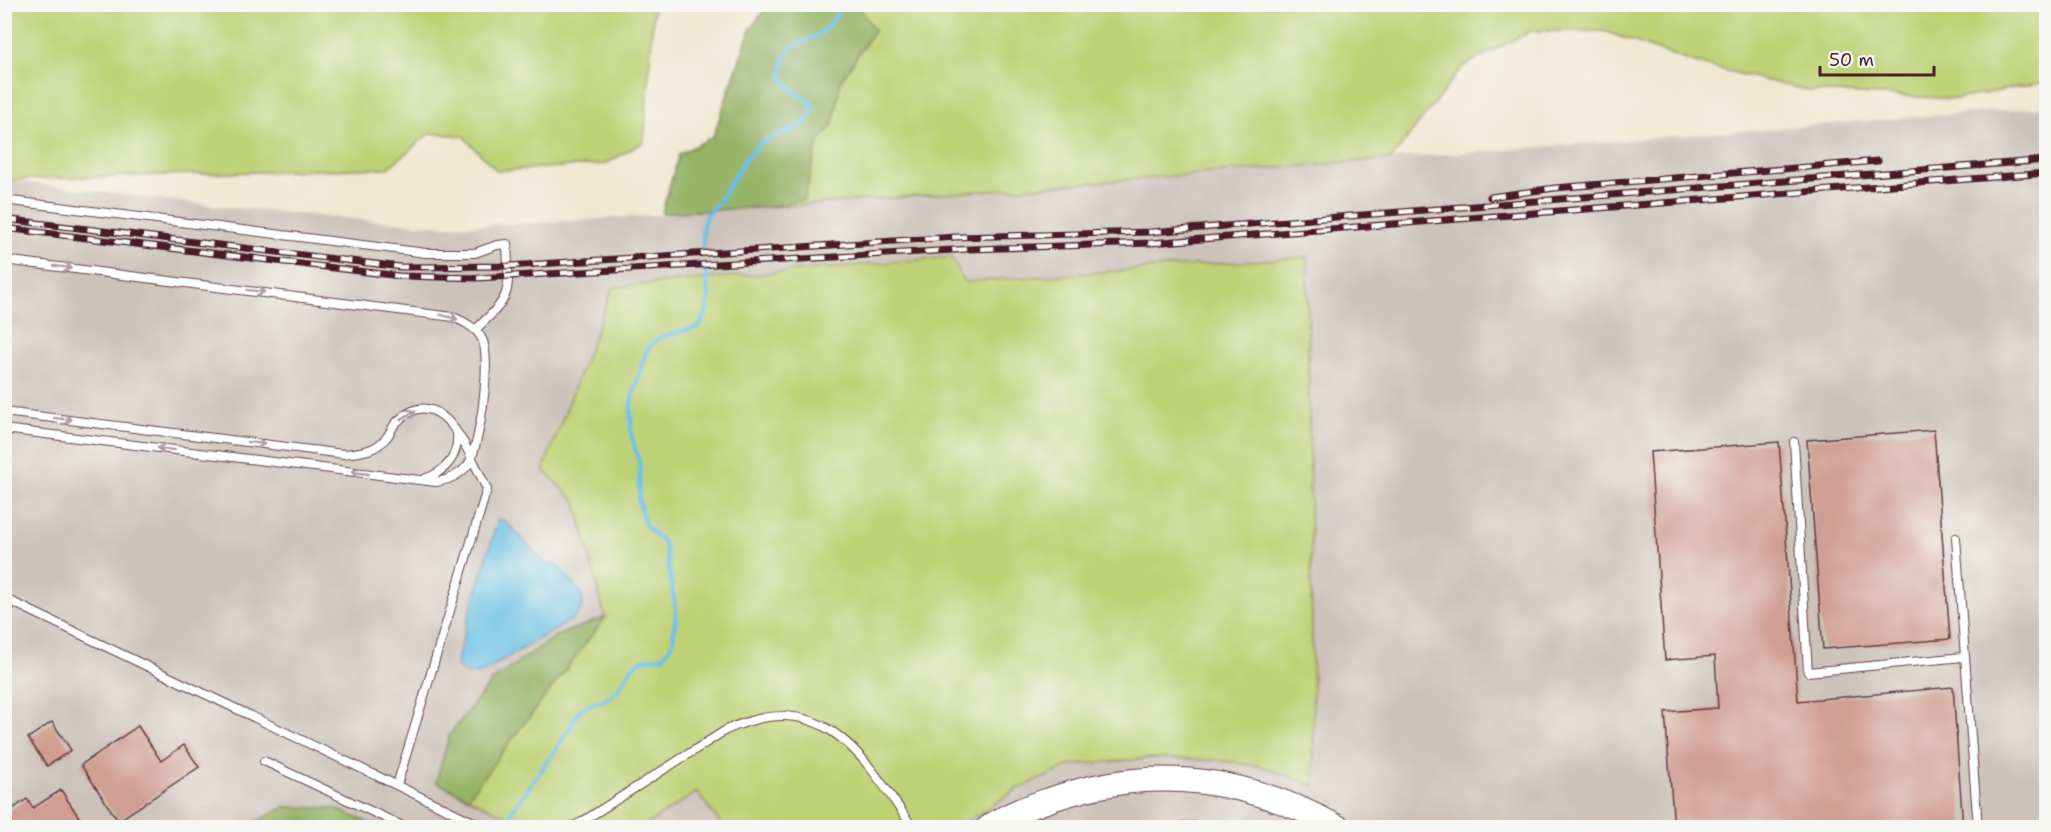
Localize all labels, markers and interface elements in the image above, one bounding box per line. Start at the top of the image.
scale bar [1820,39,1934,77]
text: 50 m [1829,48,1874,72]
one-way arrow [52,262,72,273]
one-way arrow [246,286,265,297]
one-way arrow [439,312,458,324]
one-way arrow [399,409,416,421]
one-way arrow [52,414,72,425]
one-way arrow [246,437,266,448]
one-way arrow [157,443,177,454]
one-way arrow [350,467,370,478]

